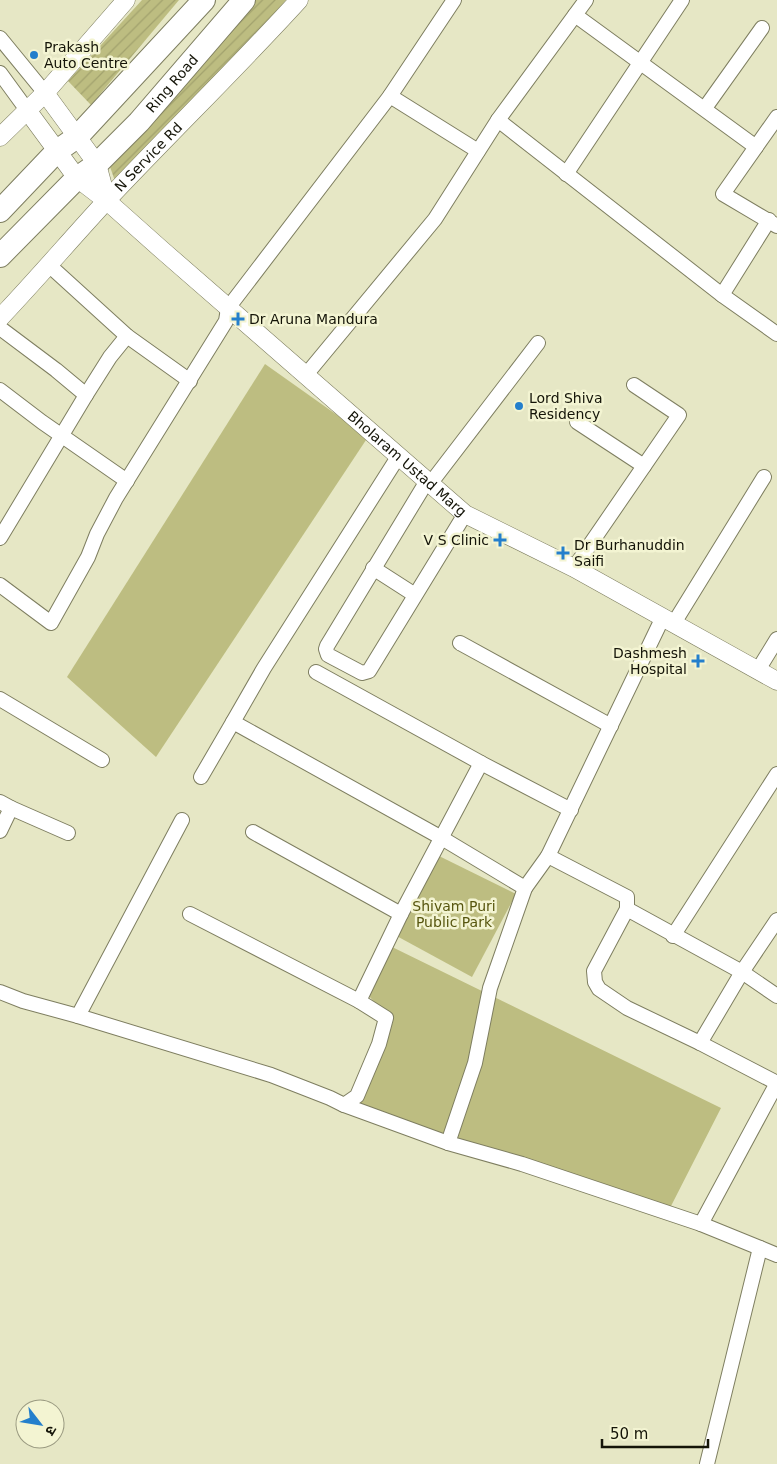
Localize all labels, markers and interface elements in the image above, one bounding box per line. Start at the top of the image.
place label: Prakash Auto Centre [44,39,128,71]
marker: Prakash Auto Centre [28,49,40,61]
street label: Ring Road [143,52,201,116]
street label: N Service Rd [111,119,185,195]
place label: Dr Aruna Mandura [249,311,378,327]
marker: Dr Aruna Mandura [231,312,245,326]
place label: Lord Shiva Residency [529,390,602,422]
marker: Lord Shiva Residency [513,400,525,412]
street label: Bholaram Ustad Marg [345,408,470,520]
place label: V S Clinic [424,532,489,548]
marker: V S Clinic [493,533,507,547]
place label: Dr Burhanuddin Saifi [574,537,685,569]
marker: Dr Burhanuddin Saifi [556,546,570,560]
place label: Dashmesh Hospital [613,645,687,677]
marker: Dashmesh Hospital [691,654,705,668]
park label: Shivam Puri Public Park [412,898,496,930]
north arrow [15,1399,65,1449]
scale bar [602,1416,708,1448]
text: उ [42,1423,60,1439]
text: 50 m [610,1425,648,1443]

